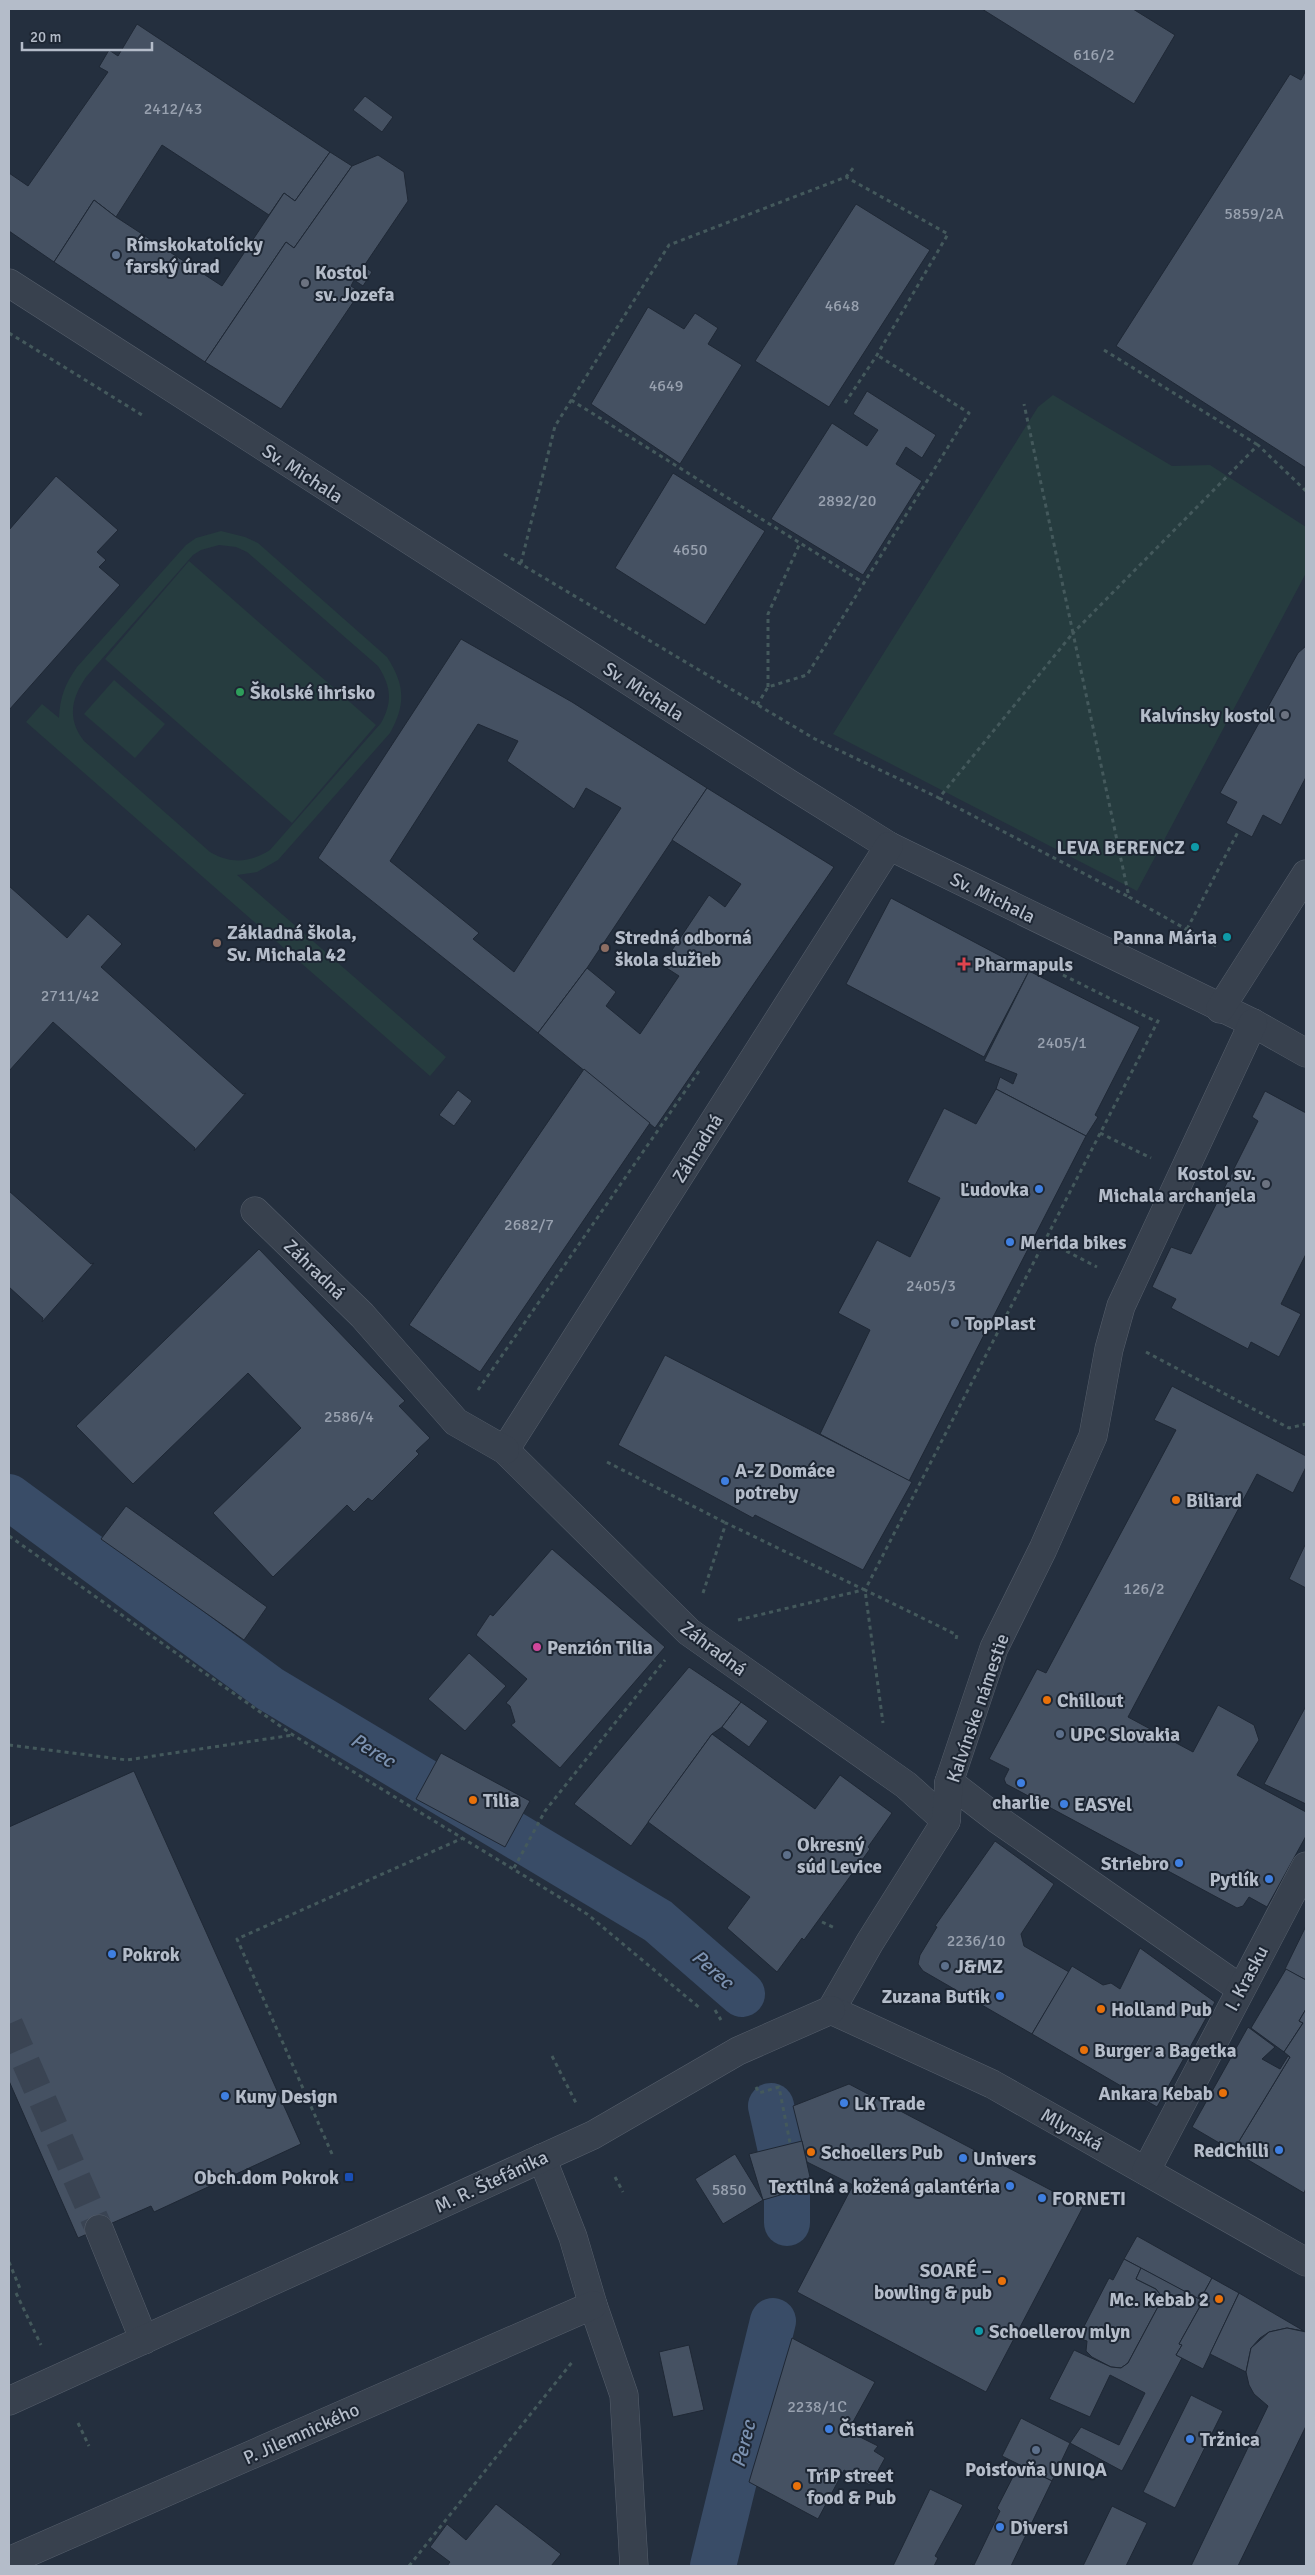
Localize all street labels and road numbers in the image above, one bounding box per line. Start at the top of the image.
street label: Sv. Michala [257,439,347,509]
street label: Sv. Michala [598,657,688,727]
street label: Sv. Michala [946,867,1039,929]
street label: Záhradná [667,1110,728,1187]
street label: Záhradná [278,1234,350,1305]
street label: Záhradná [675,1616,751,1682]
street label: Kalvínske námestie [941,1631,1015,1786]
street label: I. Krasku [1220,1942,1274,2015]
street label: Mlynská [1036,2103,1107,2157]
street label: M. R. Štefánika [430,2144,552,2219]
street label: P. Jilemnického [240,2398,363,2470]

